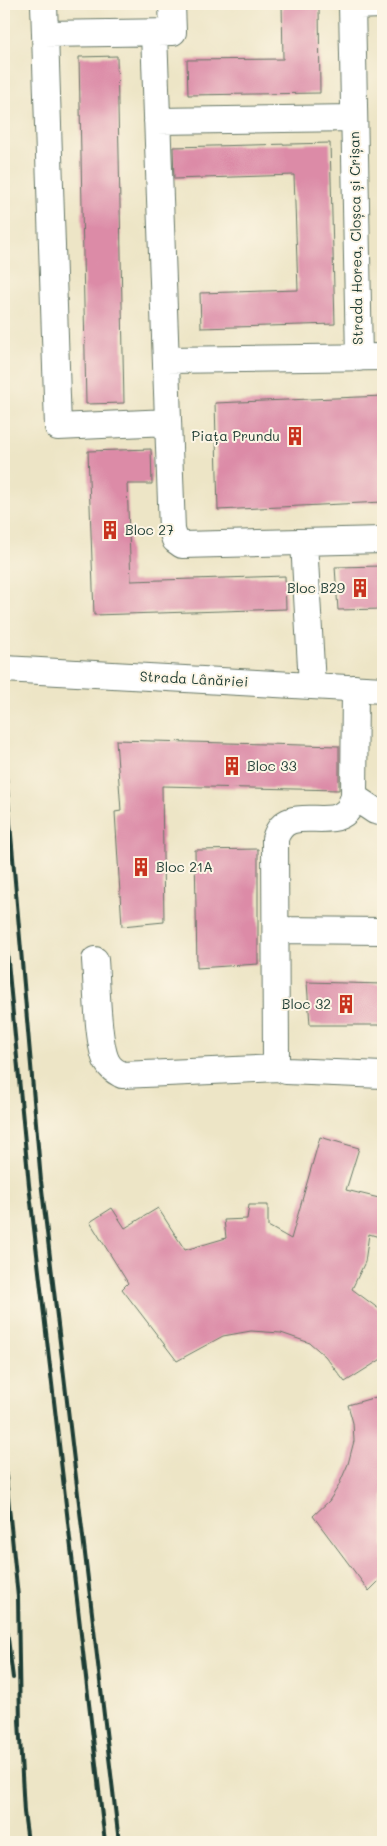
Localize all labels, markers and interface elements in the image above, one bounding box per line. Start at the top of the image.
street label: Strada Horea, Cloșca și Crișan [344,131,367,345]
building icon: Piața Prundu [284,425,306,447]
place label: Piața Prundu [192,426,280,445]
building icon: Bloc 27 [99,519,121,541]
place label: Bloc 27 [125,520,174,539]
building icon: Bloc B29 [349,577,371,599]
place label: Bloc B29 [287,578,345,597]
street label: Strada Lânăriei [139,666,249,691]
building icon: Bloc 33 [221,755,243,777]
place label: Bloc 33 [247,756,297,775]
building icon: Bloc 21A [130,856,152,878]
place label: Bloc 21A [156,857,213,876]
building icon: Bloc 32 [335,993,357,1015]
place label: Bloc 32 [282,994,331,1013]

